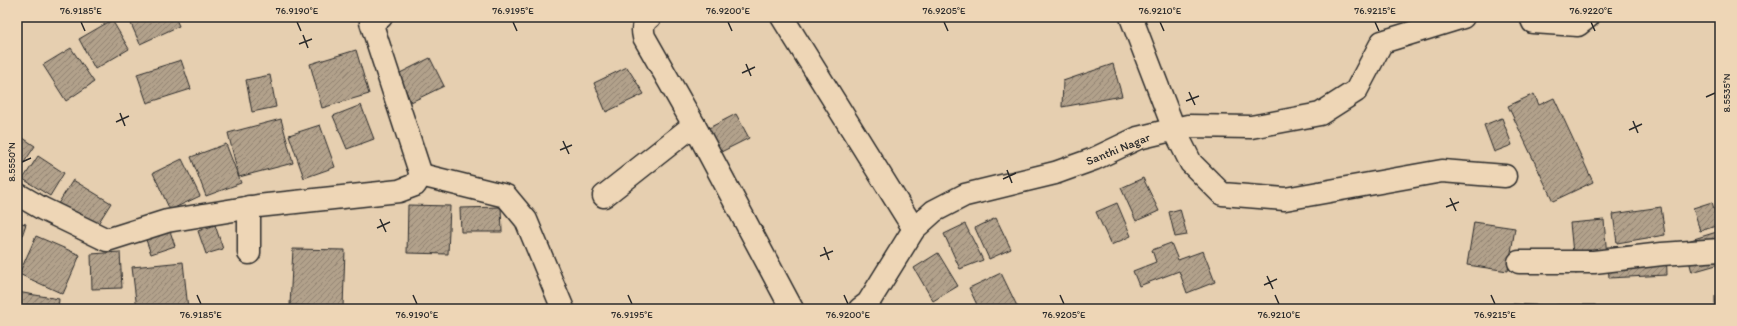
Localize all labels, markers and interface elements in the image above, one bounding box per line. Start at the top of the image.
text: 76.9185°E [60,4,102,17]
text: 76.9190°E [276,4,319,17]
text: 76.9195°E [492,4,534,17]
text: 76.9200°E [706,4,750,17]
text: 76.9205°E [922,4,966,17]
text: 76.9210°E [1139,4,1182,17]
text: 76.9215°E [1354,4,1396,17]
text: 76.9220°E [1569,4,1613,17]
text: 8.5535°N [1720,73,1733,112]
street label: Santhi Nagar [1084,130,1152,168]
text: 8.5550°N [5,142,18,182]
text: 76.9185°E [180,308,222,321]
text: 76.9190°E [396,308,439,321]
text: 76.9195°E [611,308,653,321]
text: 76.9200°E [826,308,870,321]
text: 76.9205°E [1042,308,1086,321]
text: 76.9210°E [1258,308,1301,321]
text: 76.9215°E [1474,308,1516,321]

